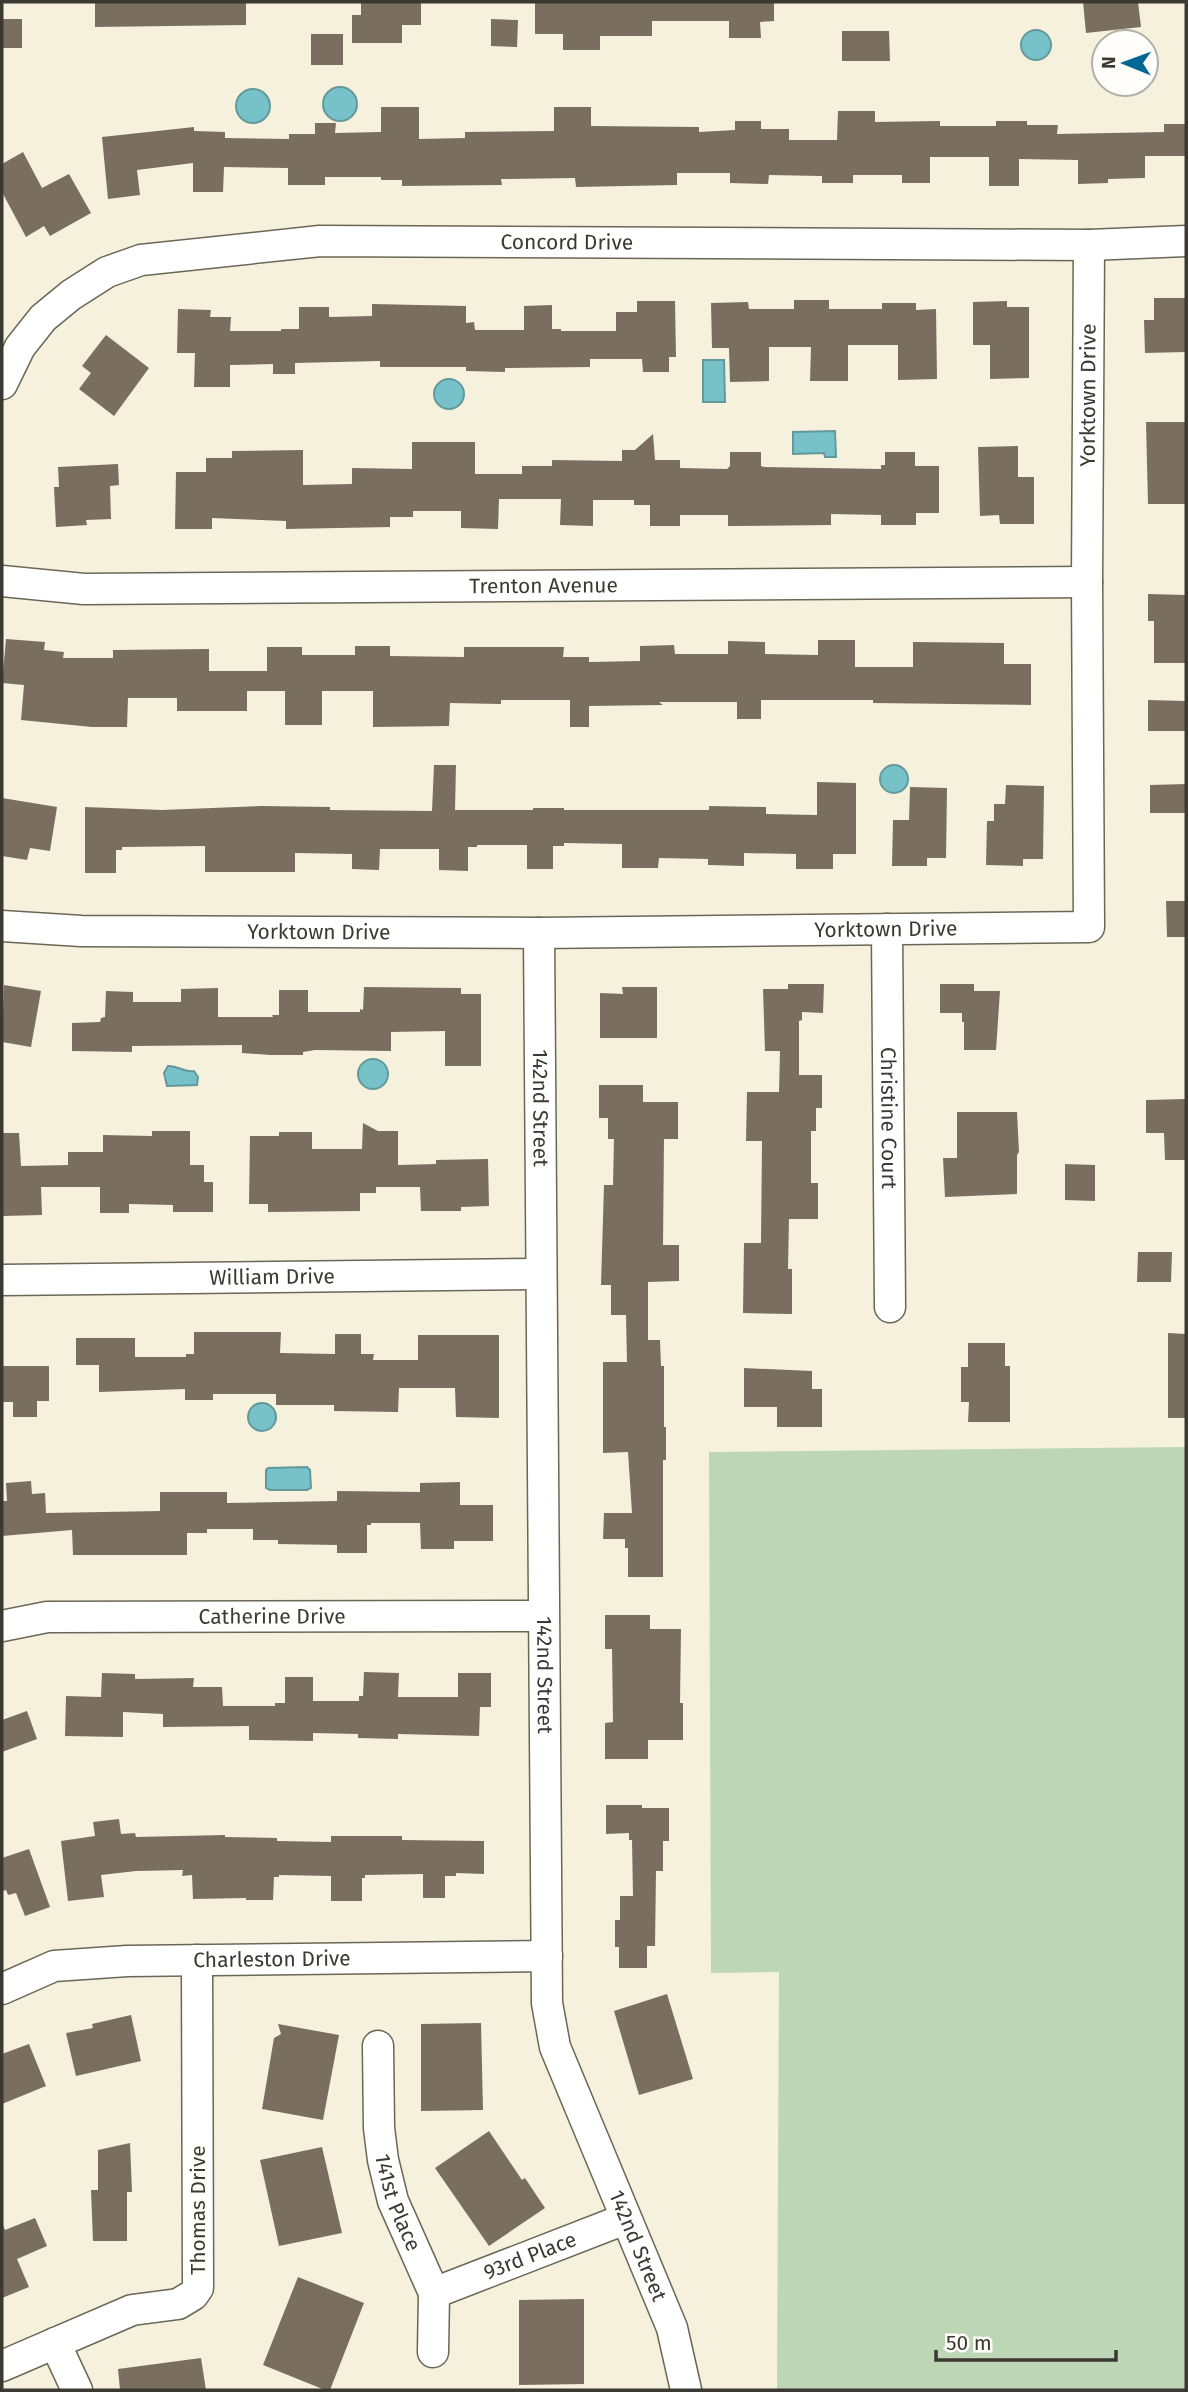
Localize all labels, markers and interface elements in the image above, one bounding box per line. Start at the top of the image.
north arrow [1090,28,1160,98]
text: N [1097,56,1120,69]
street label: Concord Drive [500,229,633,256]
street label: Yorktown Drive [1075,324,1102,467]
street label: Trenton Avenue [469,572,618,599]
street label: Yorktown Drive [814,915,958,943]
street label: Yorktown Drive [247,919,391,945]
street label: Christine Court [875,1047,902,1190]
street label: 142nd Street [527,1049,554,1167]
street label: William Drive [209,1263,335,1291]
street label: Catherine Drive [199,1603,346,1630]
street label: 142nd Street [531,1616,558,1734]
street label: Charleston Drive [193,1945,351,1973]
street label: Thomas Drive [185,2145,211,2275]
street label: 141st Place [369,2152,427,2255]
street label: 142nd Street [603,2186,673,2305]
street label: 93rd Place [480,2226,580,2285]
scale bar [936,2318,1116,2362]
text: 50 m [946,2330,992,2356]

